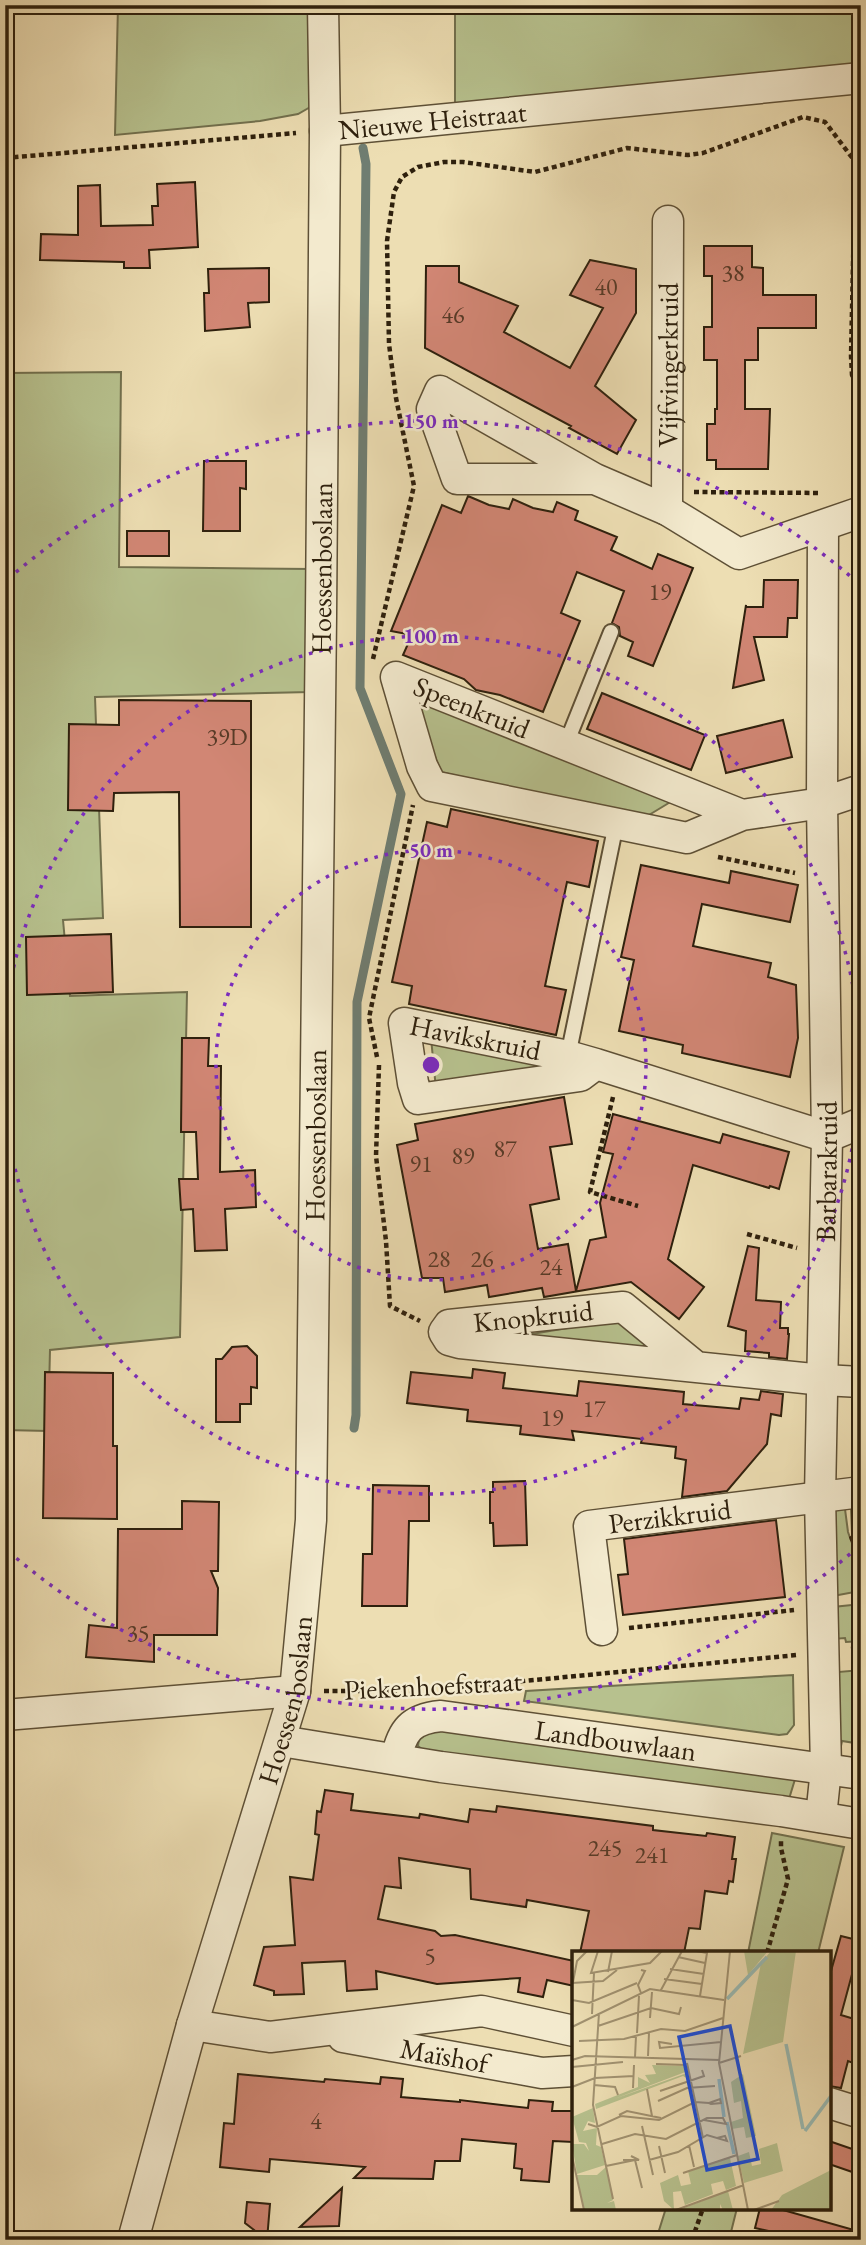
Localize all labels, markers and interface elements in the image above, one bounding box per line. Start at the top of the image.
street label: Nieuwe Heistraat [337,93,528,148]
house number: 38 [721,257,745,288]
house number: 40 [594,271,618,302]
street label: Vijfvingerkruid [649,282,686,448]
house number: 46 [441,299,465,330]
text: 150 m [403,407,459,434]
street label: Hoessenboslaan [303,482,340,655]
house number: 19 [648,576,672,607]
text: 100 m [403,622,459,649]
street label: Speenkruid [409,667,536,747]
house number: 39D [206,721,248,752]
text: 50 m [409,836,453,863]
street label: Havikskruid [407,1007,545,1068]
street label: Hoessenboslaan [296,1049,334,1222]
centre of rings [419,1053,443,1077]
street label: Barbarakruid [807,1100,845,1242]
house number: 87 [493,1133,517,1164]
house number: 89 [451,1140,475,1171]
house number: 91 [409,1148,433,1179]
house number: 28 [427,1243,451,1274]
house number: 26 [470,1243,494,1274]
house number: 24 [539,1251,563,1282]
street label: Knopkruid [471,1292,595,1340]
house number: 17 [582,1393,606,1424]
house number: 19 [540,1402,564,1433]
street label: Perzikkruid [606,1490,734,1541]
street label: Hoessenboslaan [249,1614,320,1789]
house number: 35 [126,1617,150,1648]
street label: Piekenhoefstraat [343,1662,523,1708]
street label: Landbouwlaan [533,1711,699,1769]
house number: 245 [588,1832,622,1863]
house number: 241 [635,1839,669,1870]
house number: 5 [424,1940,436,1971]
inset map [572,1951,831,2210]
street label: Maïshof [397,2030,494,2082]
house number: 4 [310,2105,322,2136]

